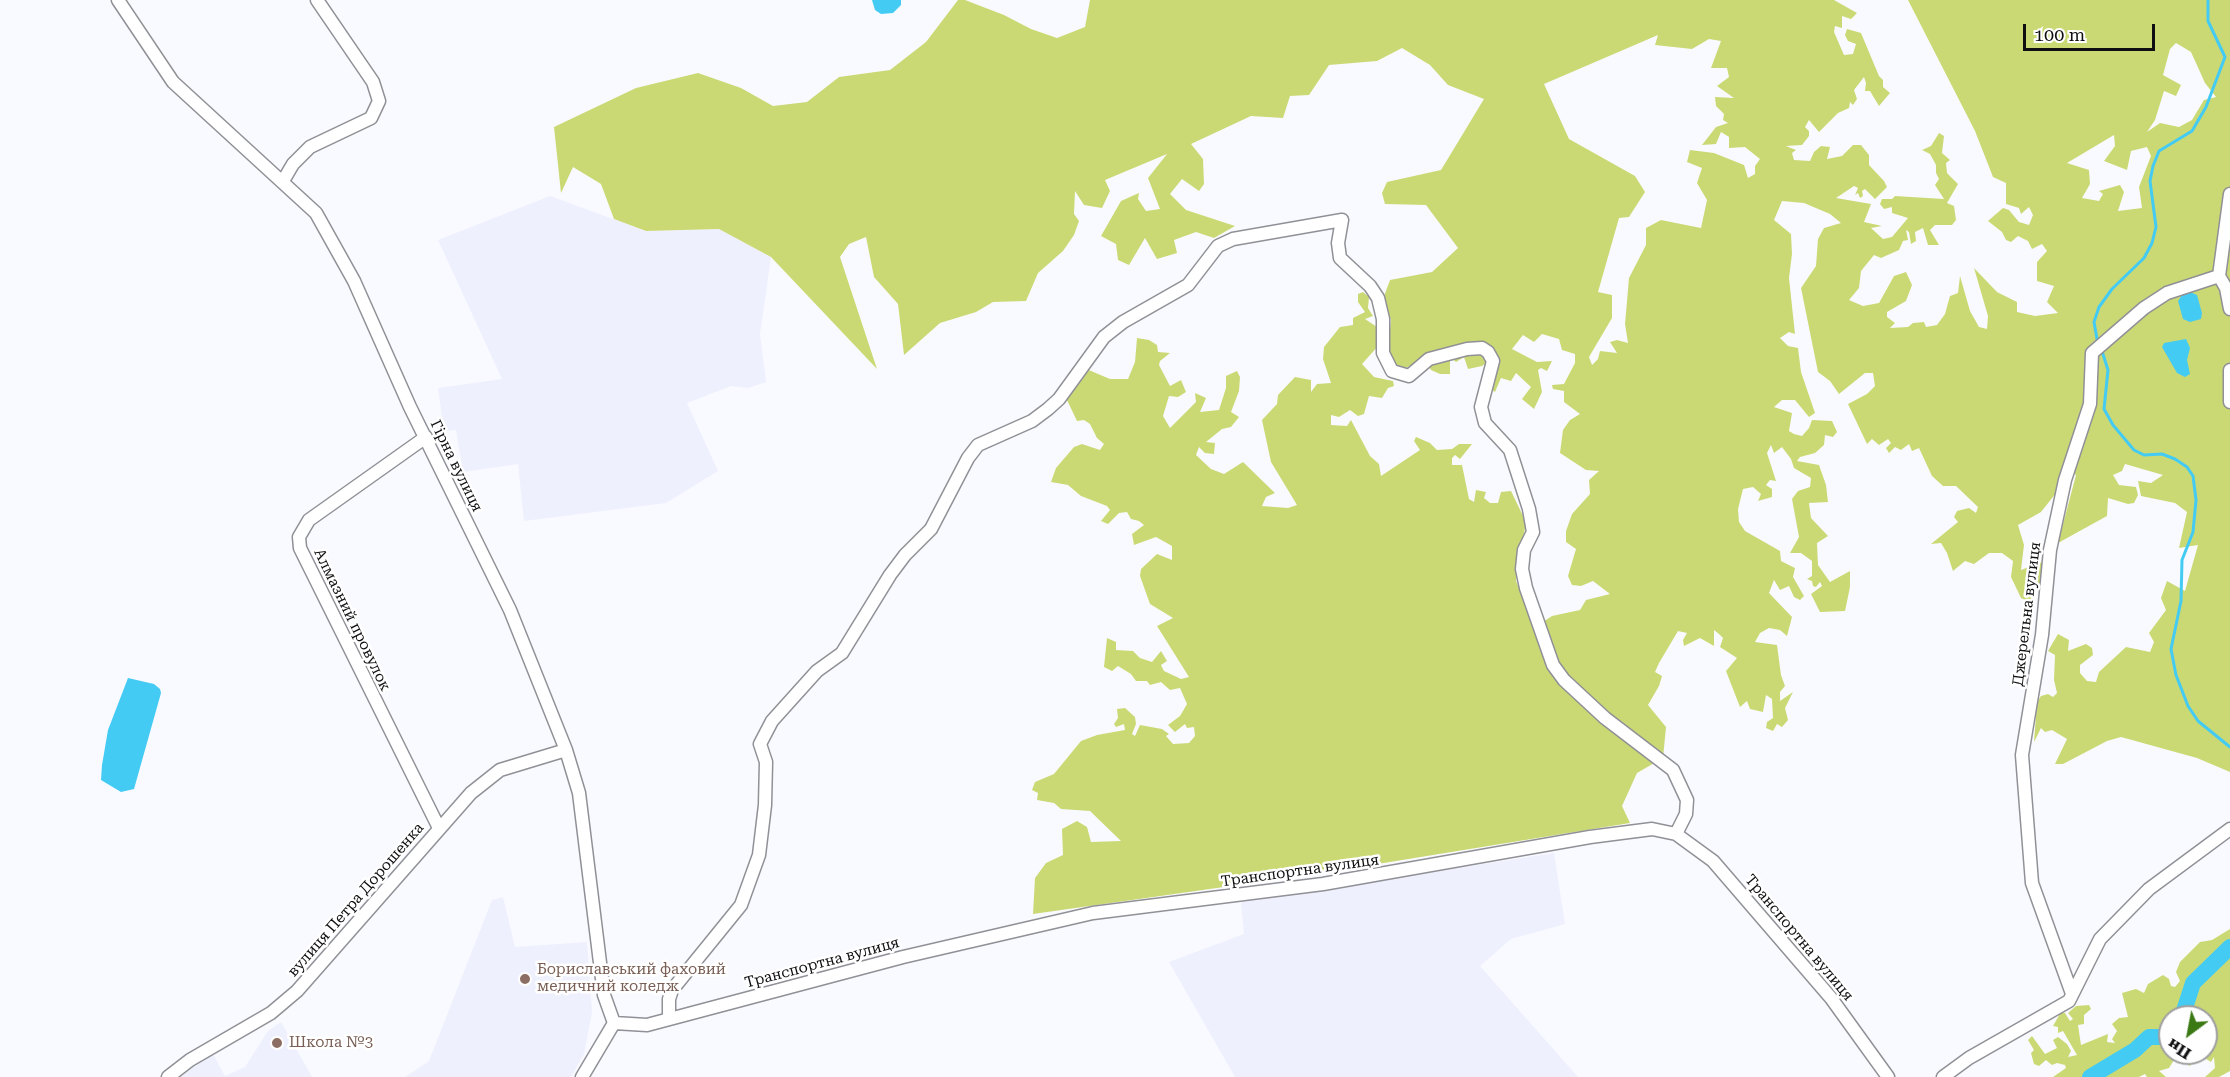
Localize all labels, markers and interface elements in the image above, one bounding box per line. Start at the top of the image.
scale bar [2026,12,2158,50]
text: 100 m [2034,24,2085,45]
street label: Гірна вулиця [426,417,486,515]
street label: Джерельна вулиця [2009,541,2045,687]
street label: Алмазний провулок [310,546,394,694]
street label: вулиця Петра Дорошенка [284,819,428,981]
street label: Транспортна вулиця [1220,851,1380,891]
street label: Транспортна вулиця [1741,871,1857,1005]
street label: Транспортна вулиця [743,934,901,992]
place label: Бориславський фаховий медичний коледж [537,961,726,996]
marker: Бориславський фаховий медичний коледж [518,972,532,986]
north arrow [2158,1005,2218,1065]
place label: Школа №3 [289,1034,373,1052]
text: Пн [2164,1035,2194,1063]
marker: Школа №3 [270,1036,284,1050]

